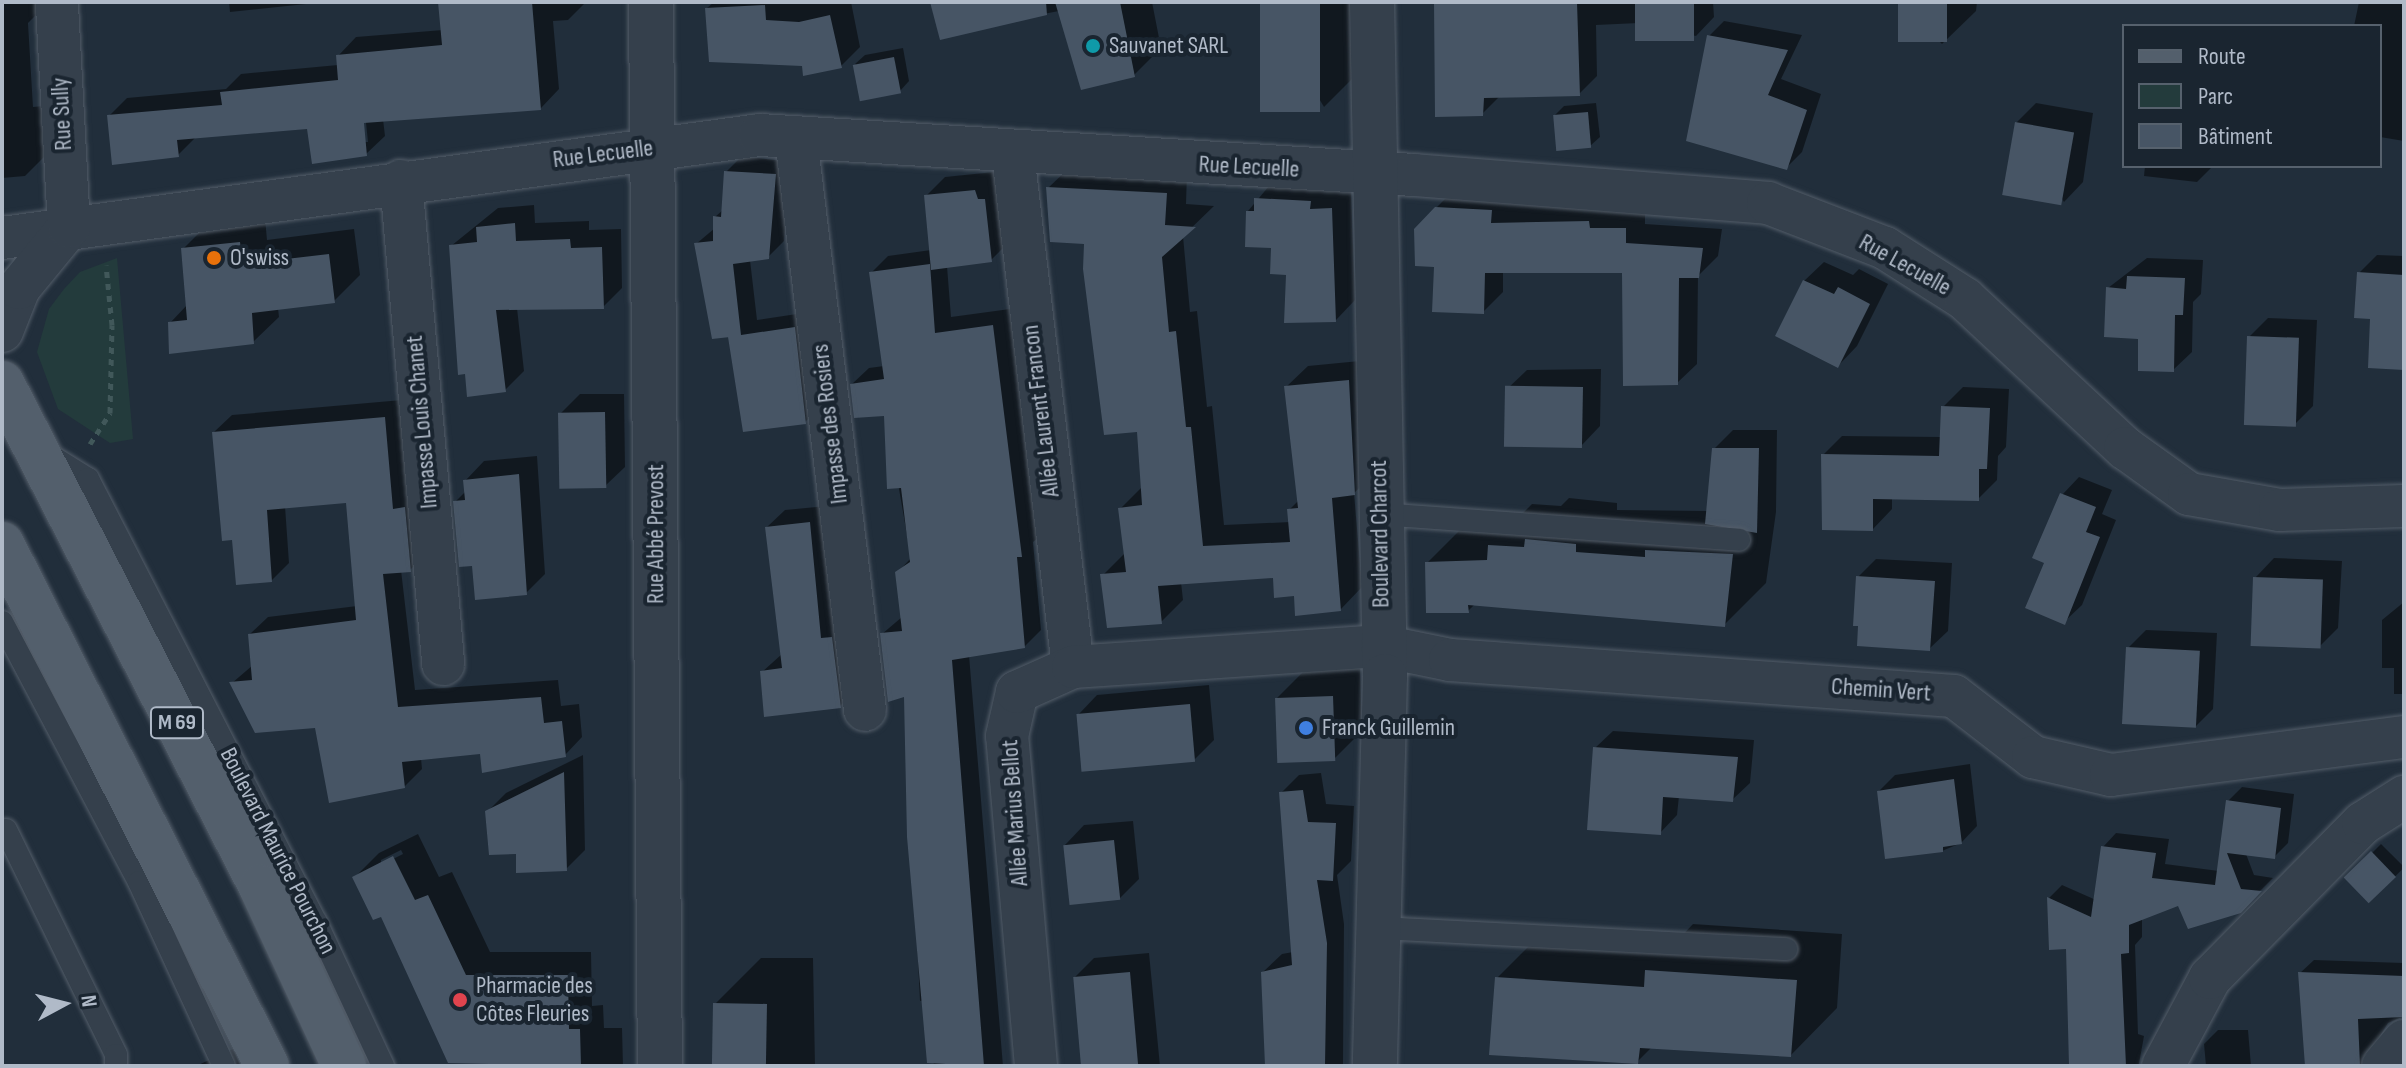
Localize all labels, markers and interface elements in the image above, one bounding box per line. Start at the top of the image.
legend [2122,24,2382,168]
place label: Sauvanet SARL [1109,32,1228,60]
marker: Sauvanet SARL [1084,37,1102,55]
text: Route [2198,42,2246,71]
street label: Rue Sully [46,77,78,151]
text: Parc [2198,82,2233,111]
text: Bâtiment [2198,122,2273,151]
street label: Rue Lecuelle [551,134,655,174]
street label: Rue Lecuelle [1198,150,1300,184]
street label: Rue Lecuelle [1854,228,1956,302]
place label: O'swiss [230,244,289,272]
marker: O'swiss [205,249,223,267]
street label: Allée Laurent Francon [1016,323,1066,499]
street label: Impasse Louis Chanet [400,334,444,510]
street label: Impasse des Rosiers [806,343,854,505]
street label: Boulevard Charcot [1364,460,1396,608]
street label: Rue Abbé Prevost [642,464,670,604]
street label: Chemin Vert [1830,672,1932,708]
road number: M 69 [149,705,205,741]
place label: Franck Guillemin [1322,714,1455,742]
marker: Franck Guillemin [1297,719,1315,737]
street label: Allée Marius Bellot [996,739,1034,887]
street label: Boulevard Maurice Pourchon [213,743,343,959]
north arrow [24,964,104,1044]
place label: Pharmacie des Côtes Fleuries [476,972,593,1028]
marker: Pharmacie des Côtes Fleuries [451,991,469,1009]
text: N [74,994,102,1008]

